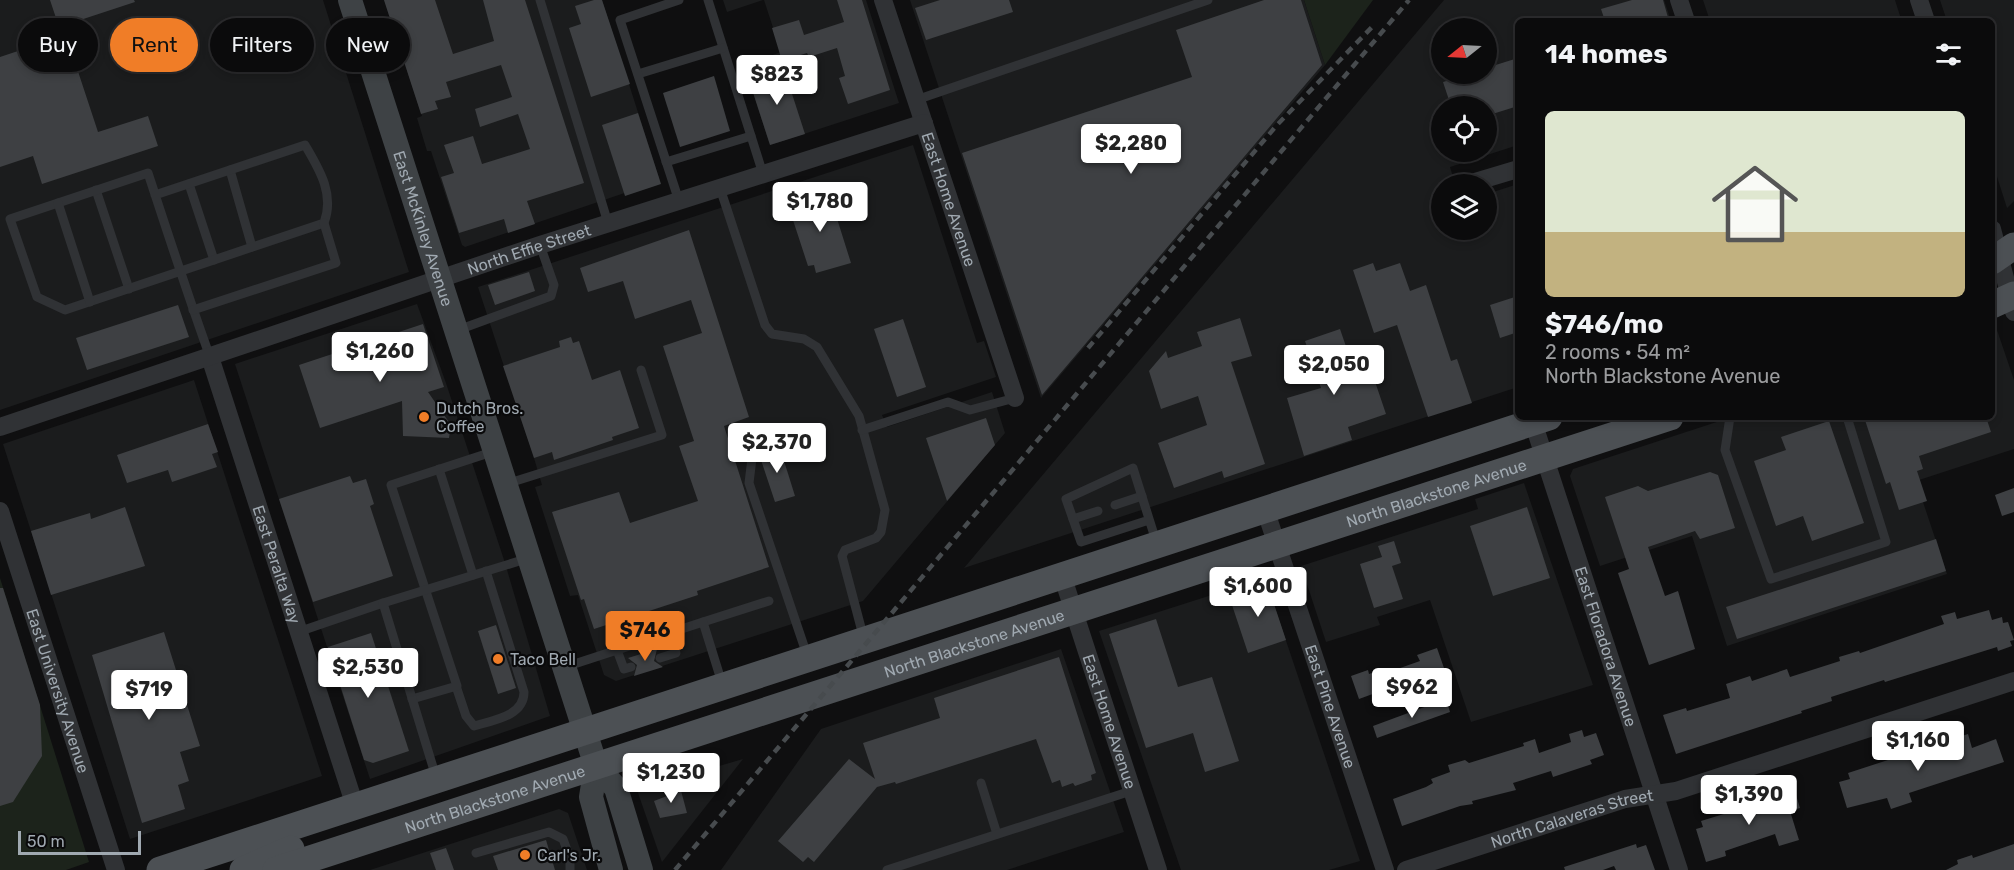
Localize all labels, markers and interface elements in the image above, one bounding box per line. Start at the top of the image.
chip: Buy [18,18,98,72]
chip: Rent [110,18,198,72]
chip: Filters [210,18,314,72]
chip: New [326,18,410,72]
north arrow [1431,18,1497,84]
map controls [1431,18,1497,240]
icon: filters [1932,38,1965,71]
text: 14 homes [1545,39,1668,70]
pin: $823 [741,55,813,106]
text: $823 [750,62,804,86]
button: locate [1431,96,1497,162]
pin: $2,280 [1082,124,1180,175]
street label: East Home Avenue [918,130,980,269]
text: $2,280 [1095,131,1167,155]
street label: East McKinley Avenue [390,148,457,309]
icon: home [1701,150,1809,258]
button: layers [1431,174,1497,240]
pin: $1,780 [771,182,869,233]
text: $1,780 [787,189,853,213]
street label: North Effie Street [465,220,593,278]
text: $746/mo [1545,309,1663,340]
pin: $1,260 [331,332,429,383]
text: $1,260 [346,339,414,363]
text: 2 rooms · 54 m² [1545,340,1690,364]
pin: $2,050 [1285,345,1383,396]
text: $2,050 [1298,352,1370,376]
text: North Blackstone Avenue [1545,364,1781,388]
place label: Dutch Bros. Coffee [436,399,523,436]
marker: Dutch Bros. Coffee [417,410,431,424]
pin: $2,370 [728,423,826,474]
text: $2,370 [742,430,812,454]
street label: North Blackstone Avenue [1344,455,1529,531]
street label: East Peralta Way [249,503,305,626]
street label: East Floradora Avenue [1571,564,1641,729]
pin: $1,600 [1209,567,1307,618]
text: $1,600 [1224,574,1292,598]
street label: North Blackstone Avenue [881,605,1067,681]
street label: East University Avenue [23,606,94,775]
pin: $746 [609,611,681,662]
text: $746 [620,618,670,642]
street label: East Pine Avenue [1301,642,1360,771]
pin: $2,530 [319,648,417,699]
place label: Taco Bell [510,650,576,669]
marker: Taco Bell [491,652,505,666]
street label: East Home Avenue [1079,652,1140,791]
text: $2,530 [332,655,404,679]
pin: $962 [1376,668,1448,719]
pin: $719 [113,670,185,721]
text: $962 [1386,675,1438,699]
text: $719 [125,677,173,701]
pin: $1,160 [1869,721,1967,772]
text: $1,160 [1886,728,1950,752]
pin: $1,230 [622,753,720,804]
text: $1,230 [637,760,705,784]
street label: North Blackstone Avenue [402,761,587,837]
pin: $1,390 [1700,775,1798,826]
text: $1,390 [1715,782,1783,806]
street label: North Calaveras Street [1488,785,1654,851]
scale bar [18,828,141,856]
text: 50 m [27,832,65,851]
place label: Carl's Jr. [537,846,601,865]
marker: Carl's Jr. [518,848,532,862]

